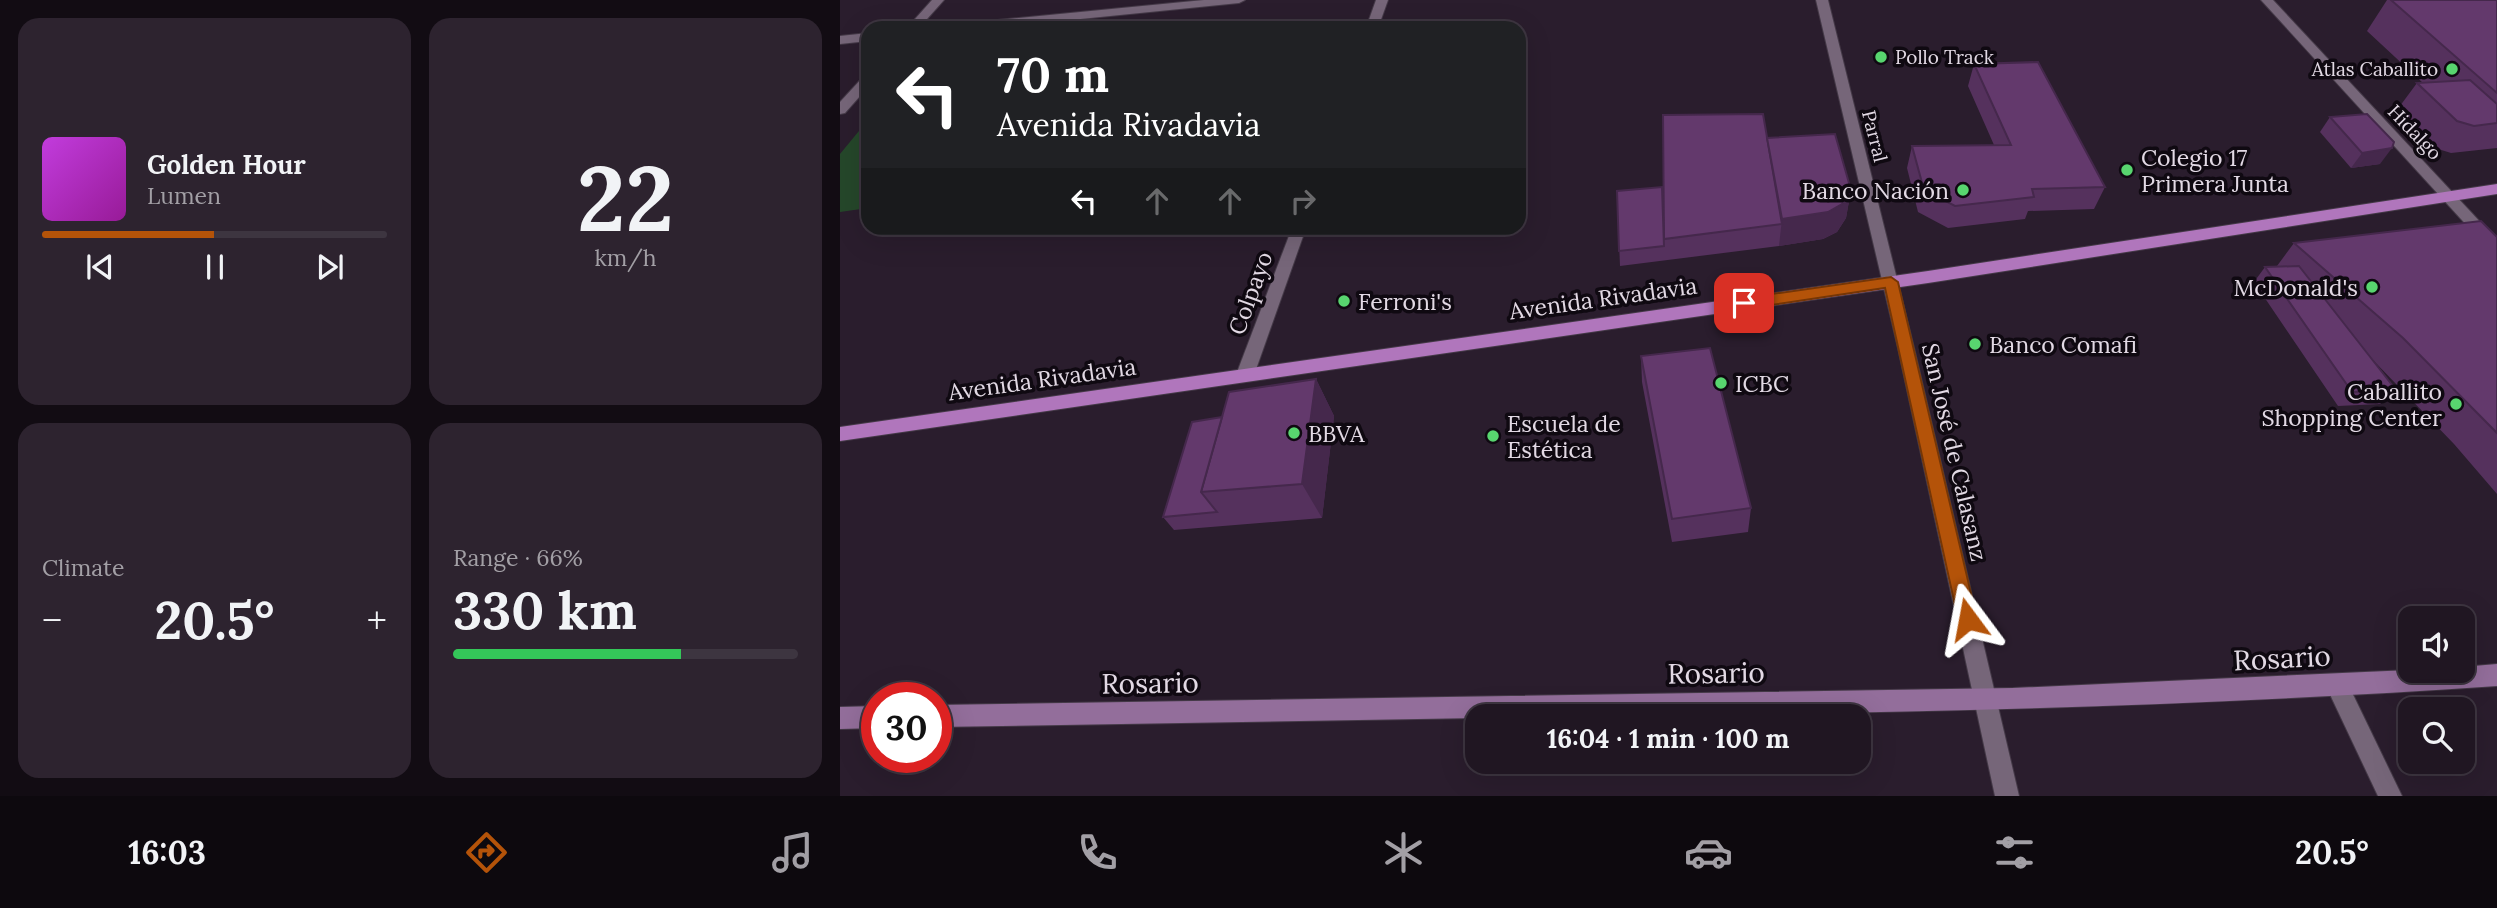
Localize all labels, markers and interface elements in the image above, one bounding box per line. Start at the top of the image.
text: 70 m [997,43,1109,105]
place label: Pollo Track [1895,45,1995,69]
icon: left [882,49,973,140]
marker: Pollo Track [1873,49,1889,65]
place label: Atlas Caballito [2311,57,2438,81]
marker: Atlas Caballito [2444,61,2460,77]
street label: Hidalgo [2383,99,2447,165]
text: Avenida Rivadavia [997,104,1261,145]
street label: Parral [1857,108,1893,164]
text: 22 [577,139,674,256]
place label: Colegio 17 Primera Junta [2141,143,2289,198]
text: Golden Hour [147,148,306,181]
marker: Colegio 17 Primera Junta [2119,162,2135,178]
place label: Banco Nación [1802,176,1949,205]
text: Lumen [147,181,221,210]
icon: left [1065,182,1103,220]
icon: ahead [1138,182,1176,220]
icon: ahead [1211,182,1249,220]
icon: right [1284,182,1322,220]
marker: Banco Nación [1955,182,1971,198]
text: km/h [594,243,657,272]
street label: Colpayo [1222,247,1278,339]
icon: previous [81,248,119,286]
icon: pause [196,248,234,286]
icon: next [311,248,349,286]
street label: Avenida Rivadavia [1506,270,1699,326]
pin [1714,273,1774,333]
place label: McDonald's [2233,273,2358,302]
marker: McDonald's [2364,279,2380,295]
icon: arrive [1725,284,1763,322]
place label: Ferroni's [1358,287,1452,316]
marker: Ferroni's [1336,293,1352,309]
place label: Banco Comafi [1989,330,2137,359]
marker: Banco Comafi [1967,336,1983,352]
street label: San José de Calasanz [1916,340,1994,564]
street label: Avenida Rivadavia [945,351,1138,407]
place label: ICBC [1735,369,1789,398]
marker: ICBC [1713,375,1729,391]
place label: Caballito Shopping Center [2261,377,2442,432]
marker: Caballito Shopping Center [2448,396,2464,412]
place label: Escuela de Estética [1507,409,1621,464]
place label: BBVA [1308,419,1365,448]
marker: BBVA [1286,425,1302,441]
marker: Escuela de Estética [1485,428,1501,444]
text: Range · 66% [453,543,583,572]
text: Climate [42,553,124,582]
text: 330 km [453,577,637,643]
position arrow [1931,582,2005,656]
text: 20.5° [155,587,274,653]
text: − [42,596,62,644]
text: + [367,596,387,644]
map controls [2398,606,2475,774]
button: sound [2398,606,2475,683]
street label: Rosario [2232,637,2332,679]
street label: Rosario [1667,654,1765,692]
street label: Rosario [1101,664,1199,702]
speed limit sign: 30 [861,682,952,773]
button: search [2398,697,2475,774]
text: 16:04 · 1 min · 100 m [1547,722,1789,755]
icon: directions [462,828,511,877]
icon: music [768,828,817,877]
icon: phone [1073,828,1122,877]
icon: climate [1379,828,1428,877]
icon: car [1684,828,1733,877]
icon: filters [1990,828,2039,877]
text: 16:03 [128,832,206,873]
text: 20.5° [2295,832,2369,873]

